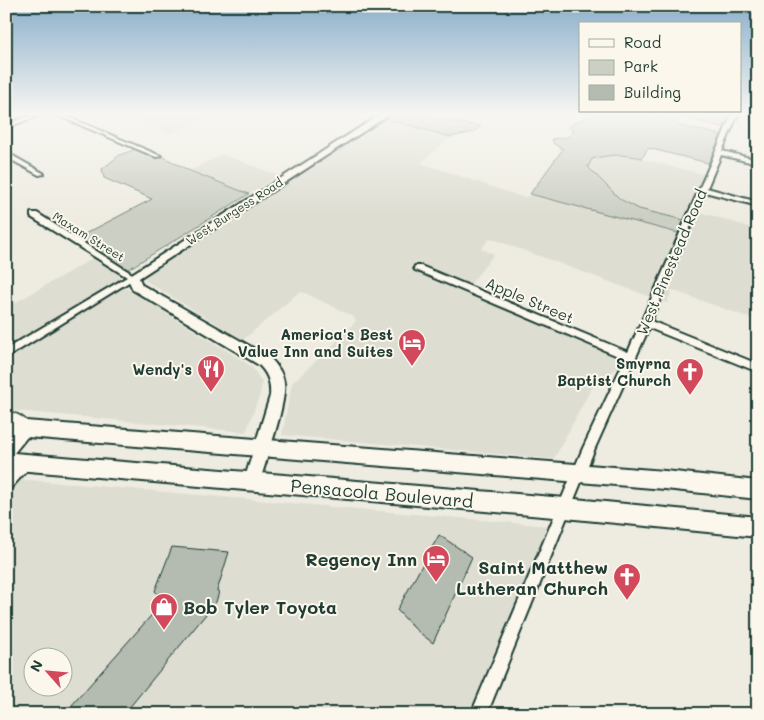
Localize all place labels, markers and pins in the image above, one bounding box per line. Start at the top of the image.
place label: America's Best Value Inn and Suites [238,324,393,361]
hotel icon: America's Best Value Inn and Suites [397,328,427,367]
place label: Smyrna Baptist Church [557,353,671,390]
restaurant icon: Wendy's [196,354,226,393]
church icon: Smyrna Baptist Church [675,357,705,396]
place label: Wendy's [132,359,192,379]
hotel icon: Regency Inn [421,544,451,583]
place label: Regency Inn [305,547,417,571]
place label: Saint Matthew Lutheran Church [456,555,608,600]
church icon: Saint Matthew Lutheran Church [612,562,642,601]
shop icon: Bob Tyler Toyota [149,592,179,631]
place label: Bob Tyler Toyota [183,595,337,619]

